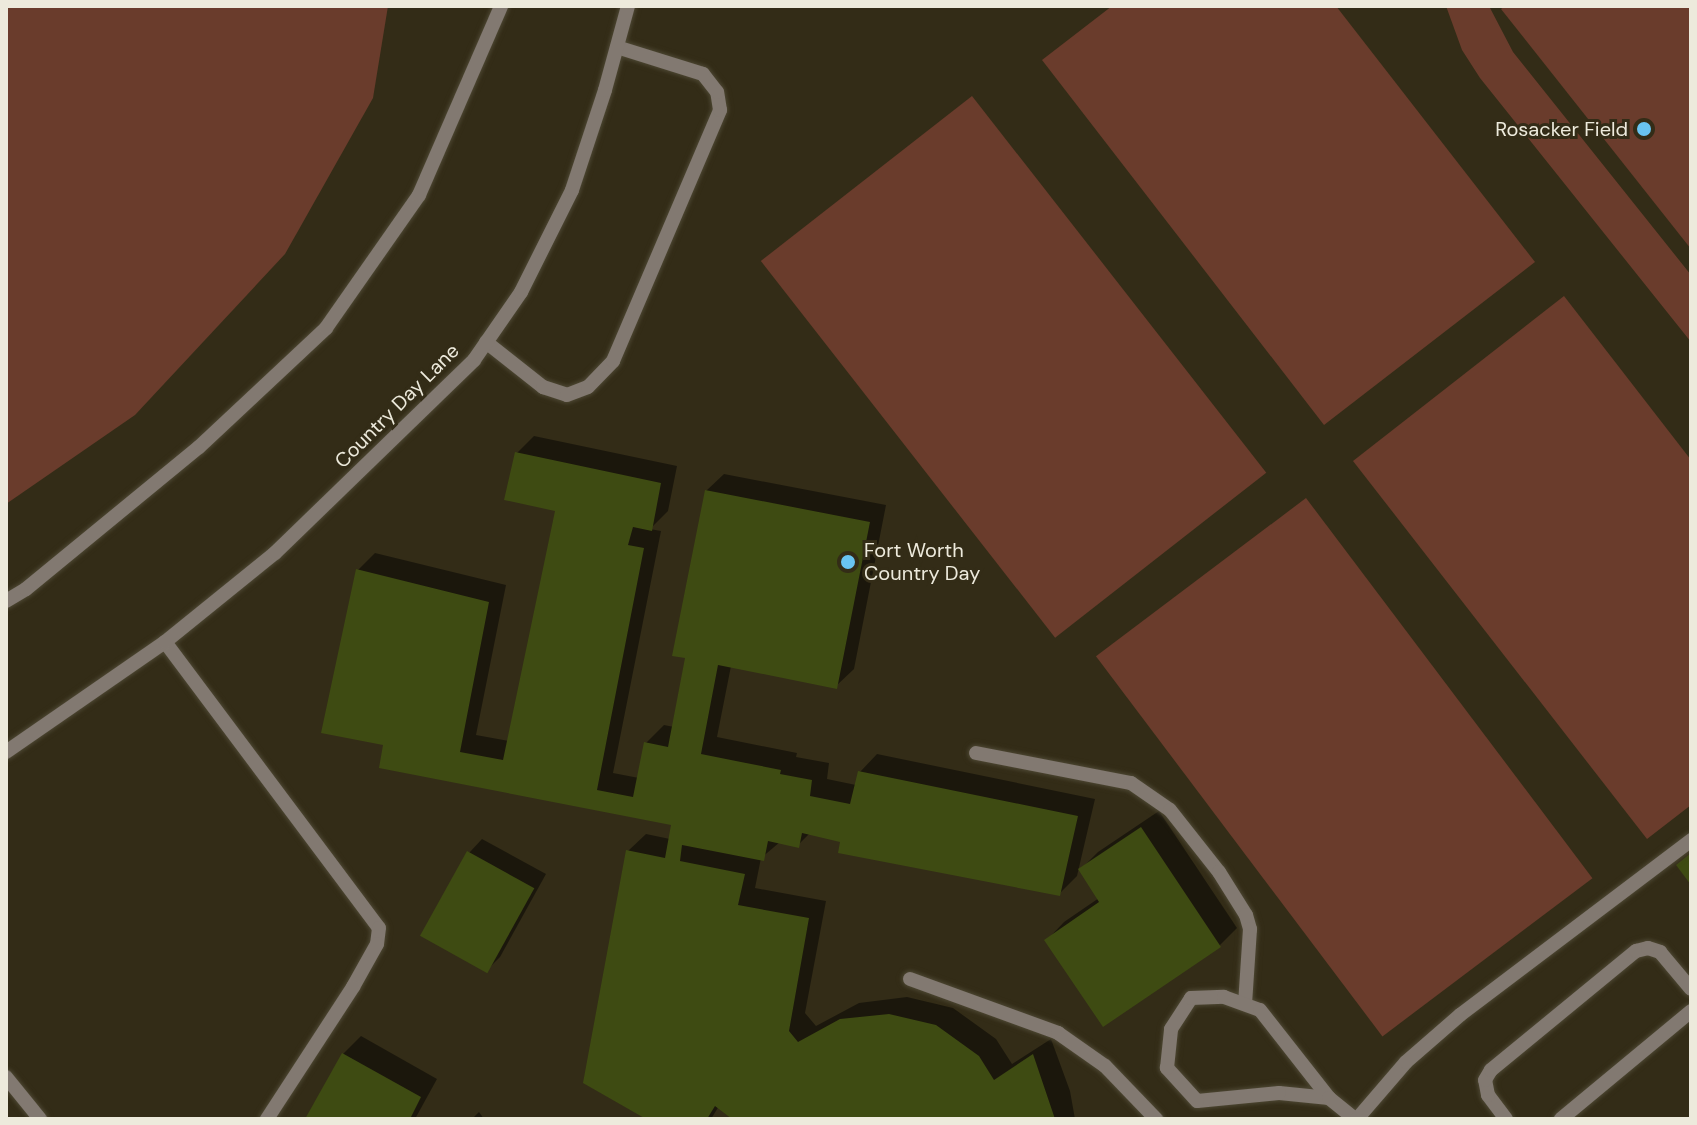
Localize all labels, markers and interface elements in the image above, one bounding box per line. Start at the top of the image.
place label: Rosacker Field [1495,117,1628,141]
marker: Rosacker Field [1635,120,1653,138]
street label: Country Day Lane [330,339,464,473]
place label: Fort Worth Country Day [864,538,980,585]
marker: Fort Worth Country Day [839,553,857,571]

